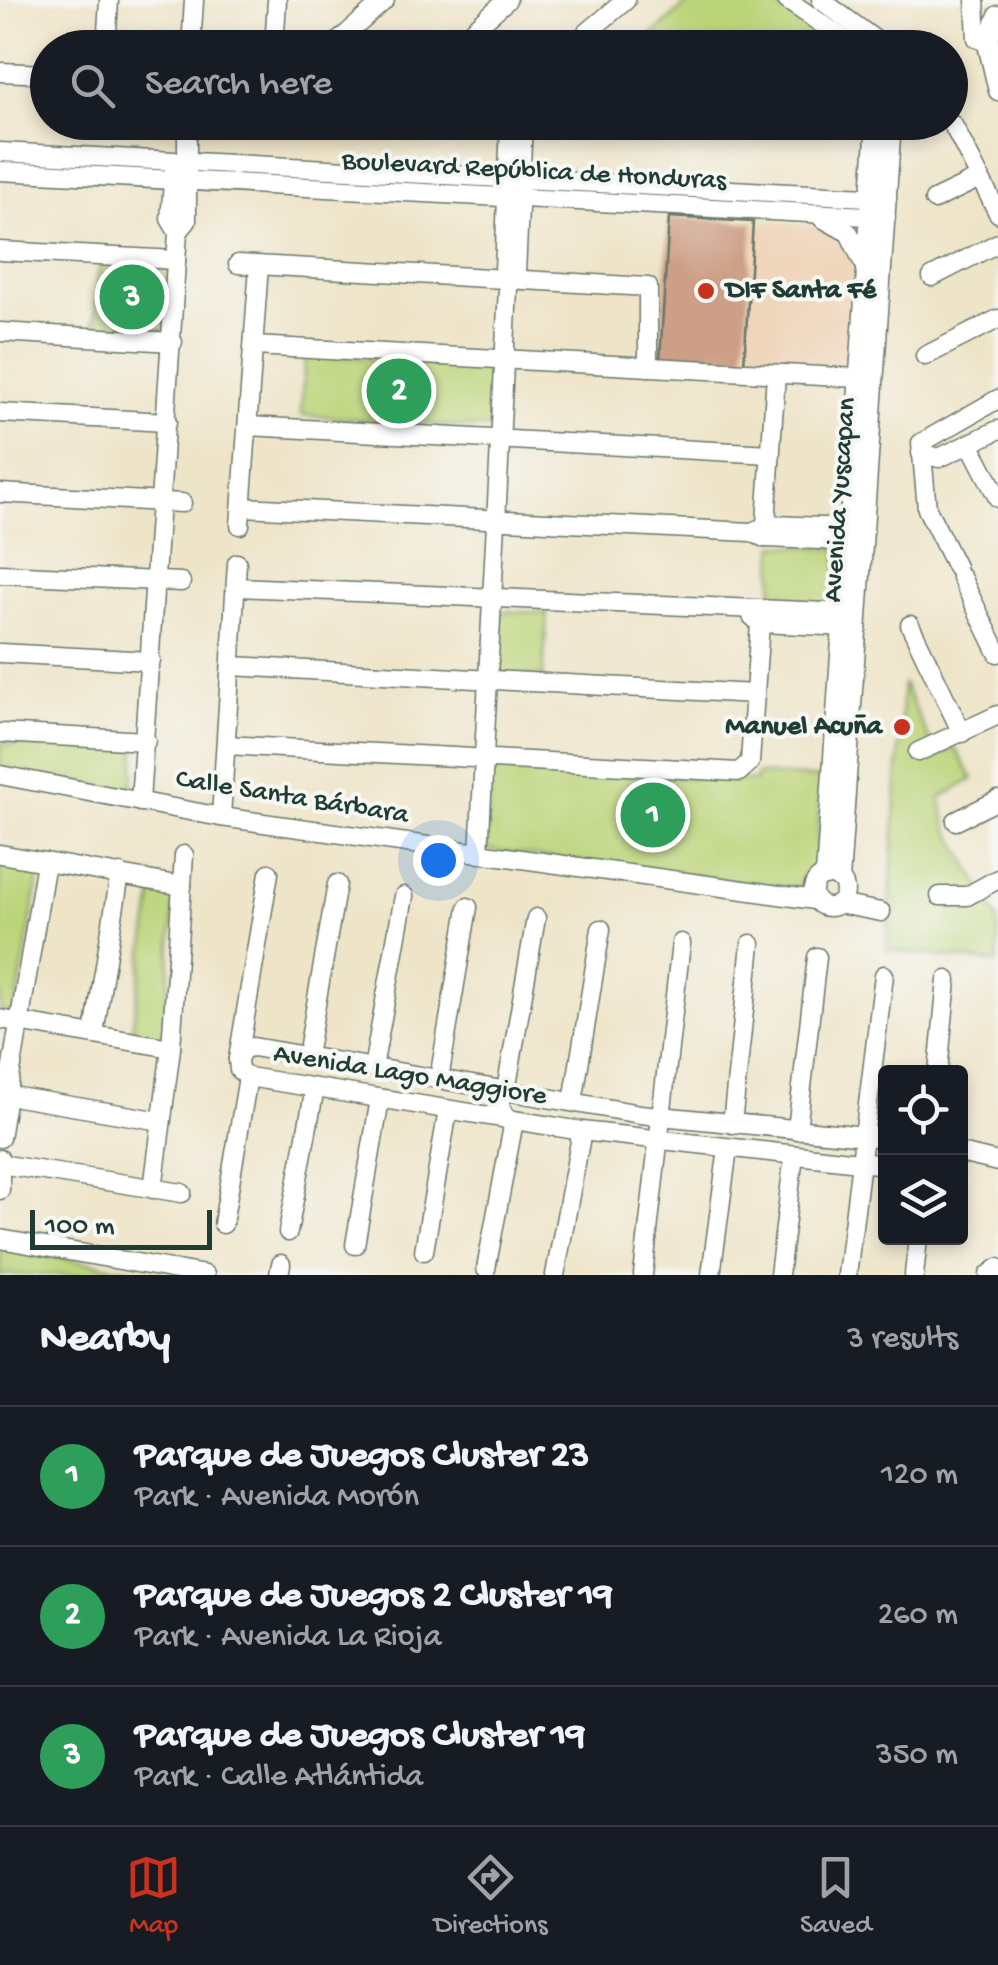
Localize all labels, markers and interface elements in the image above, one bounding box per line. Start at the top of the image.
search box [30,30,968,140]
icon: search [65,58,120,113]
text: Search here [145,63,332,107]
street label: Boulevard República de Honduras [340,145,728,199]
pin: 3 [100,260,164,334]
place label: DIF Santa Fé [723,275,878,308]
marker: DIF Santa Fé [695,280,717,302]
pin: 2 [366,354,432,428]
street label: Avenida Yuscapan [817,396,865,604]
place label: Manuel Acuña [725,711,883,744]
marker: Manuel Acuña [891,716,913,738]
street label: Calle Santa Bárbara [173,763,412,833]
pin: 1 [620,778,686,852]
your location [413,835,464,886]
street label: Avenida Lago Maggiore [271,1038,549,1114]
map controls [878,1065,968,1245]
button: locate [878,1065,968,1155]
button: layers [878,1155,968,1245]
scale bar [30,1205,212,1250]
text: 100 m [45,1211,115,1244]
text: Nearby [40,1316,170,1365]
text: 3 results [847,1321,958,1359]
text: Parque de Juegos Cluster 23 [135,1435,589,1479]
text: 1 [66,1457,79,1495]
text: 120 m [881,1457,958,1495]
text: Park · Avenida Morón [135,1479,419,1517]
text: Parque de Juegos 2 Cluster 19 [135,1575,613,1619]
text: 2 [65,1597,80,1635]
text: 260 m [878,1597,958,1635]
text: Park · Avenida La Rioja [135,1619,441,1657]
text: Parque de Juegos Cluster 19 [135,1715,585,1759]
text: 3 [64,1737,81,1775]
text: 350 m [876,1737,958,1775]
text: Park · Calle Atlántida [135,1759,423,1797]
tab: Map [126,1850,181,1943]
tab: Directions [434,1850,548,1943]
tab: Saved [800,1850,872,1943]

